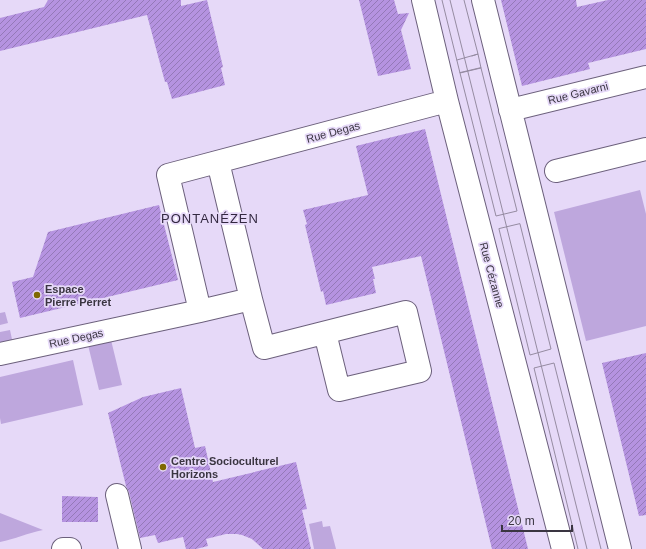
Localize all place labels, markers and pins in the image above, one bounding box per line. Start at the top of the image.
place label: Espace Pierre Perret [45,283,111,308]
marker: Espace Pierre Perret [32,290,42,300]
place label: Centre Socioculturel Horizons [171,455,279,480]
marker: Centre Socioculturel Horizons [158,462,168,472]

